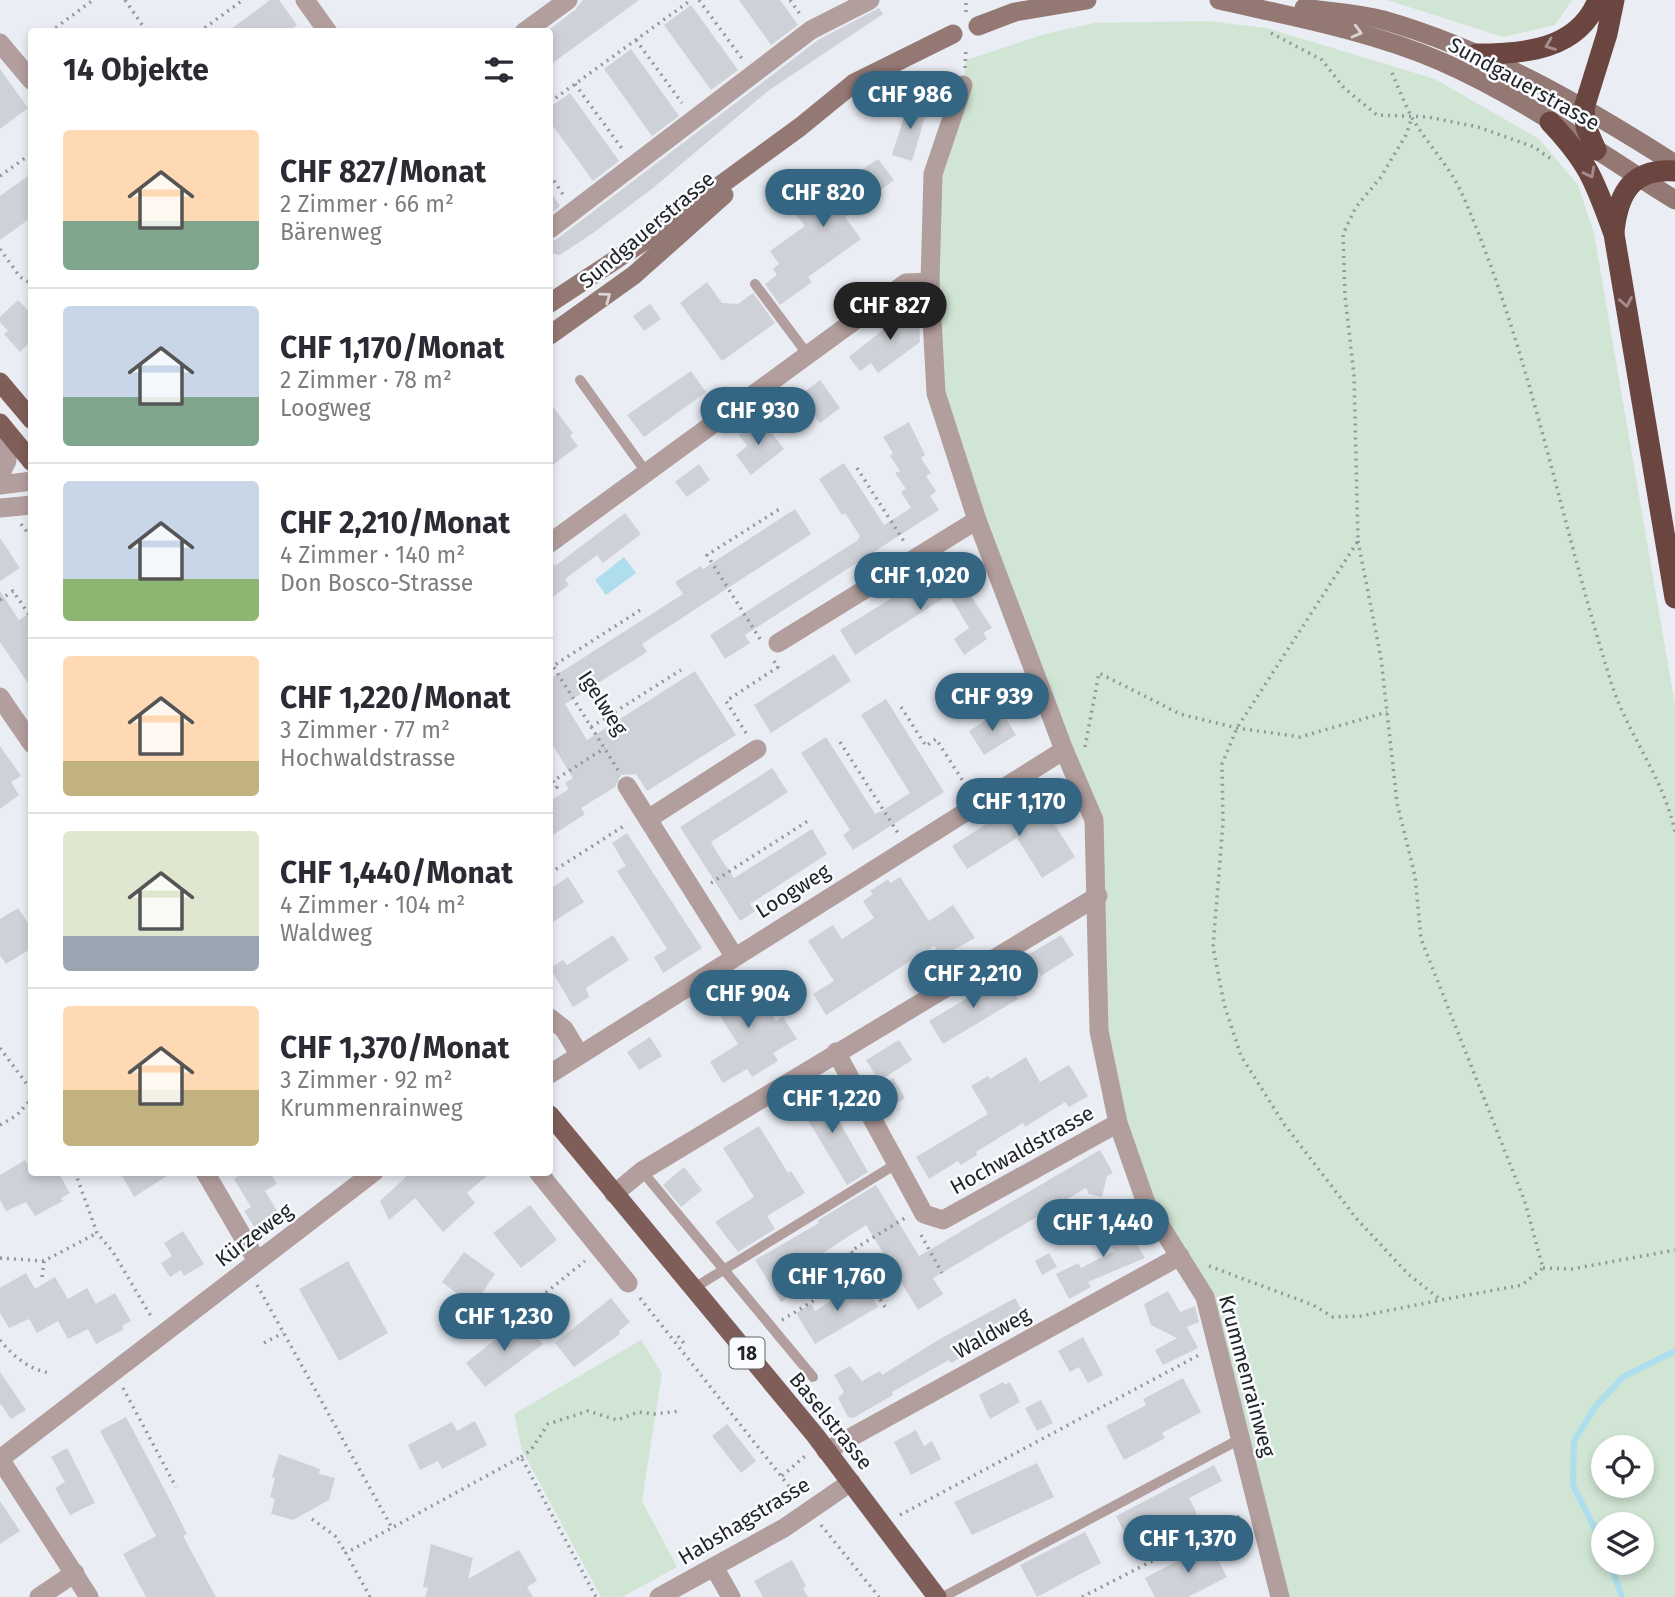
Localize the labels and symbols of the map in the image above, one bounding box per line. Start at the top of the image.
one-way arrow [1351,24,1363,38]
street label: Sundgauerstrasse [1444,32,1604,136]
one-way arrow [1544,37,1556,51]
pin: CHF 986 [845,72,975,131]
street label: Sundgauerstrasse [574,166,720,294]
one-way arrow [1582,166,1596,178]
pin: CHF 820 [758,170,888,229]
pin: CHF 827 [825,282,955,342]
one-way arrow [598,292,611,305]
one-way arrow [1618,296,1633,308]
pin: CHF 930 [693,388,823,447]
pin: CHF 1,020 [840,552,1000,612]
street label: Igelweg [573,666,633,740]
pin: CHF 939 [927,674,1057,733]
pin: CHF 1,170 [939,778,1099,838]
street label: Loogweg [751,858,835,924]
pin: CHF 2,210 [893,950,1053,1010]
pin: CHF 904 [683,970,813,1030]
pin: CHF 1,220 [752,1076,912,1135]
street label: Hochwaldstrasse [946,1100,1098,1200]
street label: Kürzeweg [210,1197,298,1273]
pin: CHF 1,440 [1023,1200,1183,1259]
pin: CHF 1,760 [757,1254,917,1313]
street label: Krummenrainweg [1213,1292,1281,1460]
pin: CHF 1,230 [424,1294,584,1353]
street label: Waldweg [949,1301,1035,1365]
road number: 18 [730,1338,764,1368]
street label: Baselstrasse [784,1367,878,1475]
street label: Habshagstrasse [673,1471,815,1571]
pin: CHF 1,370 [1108,1516,1268,1575]

